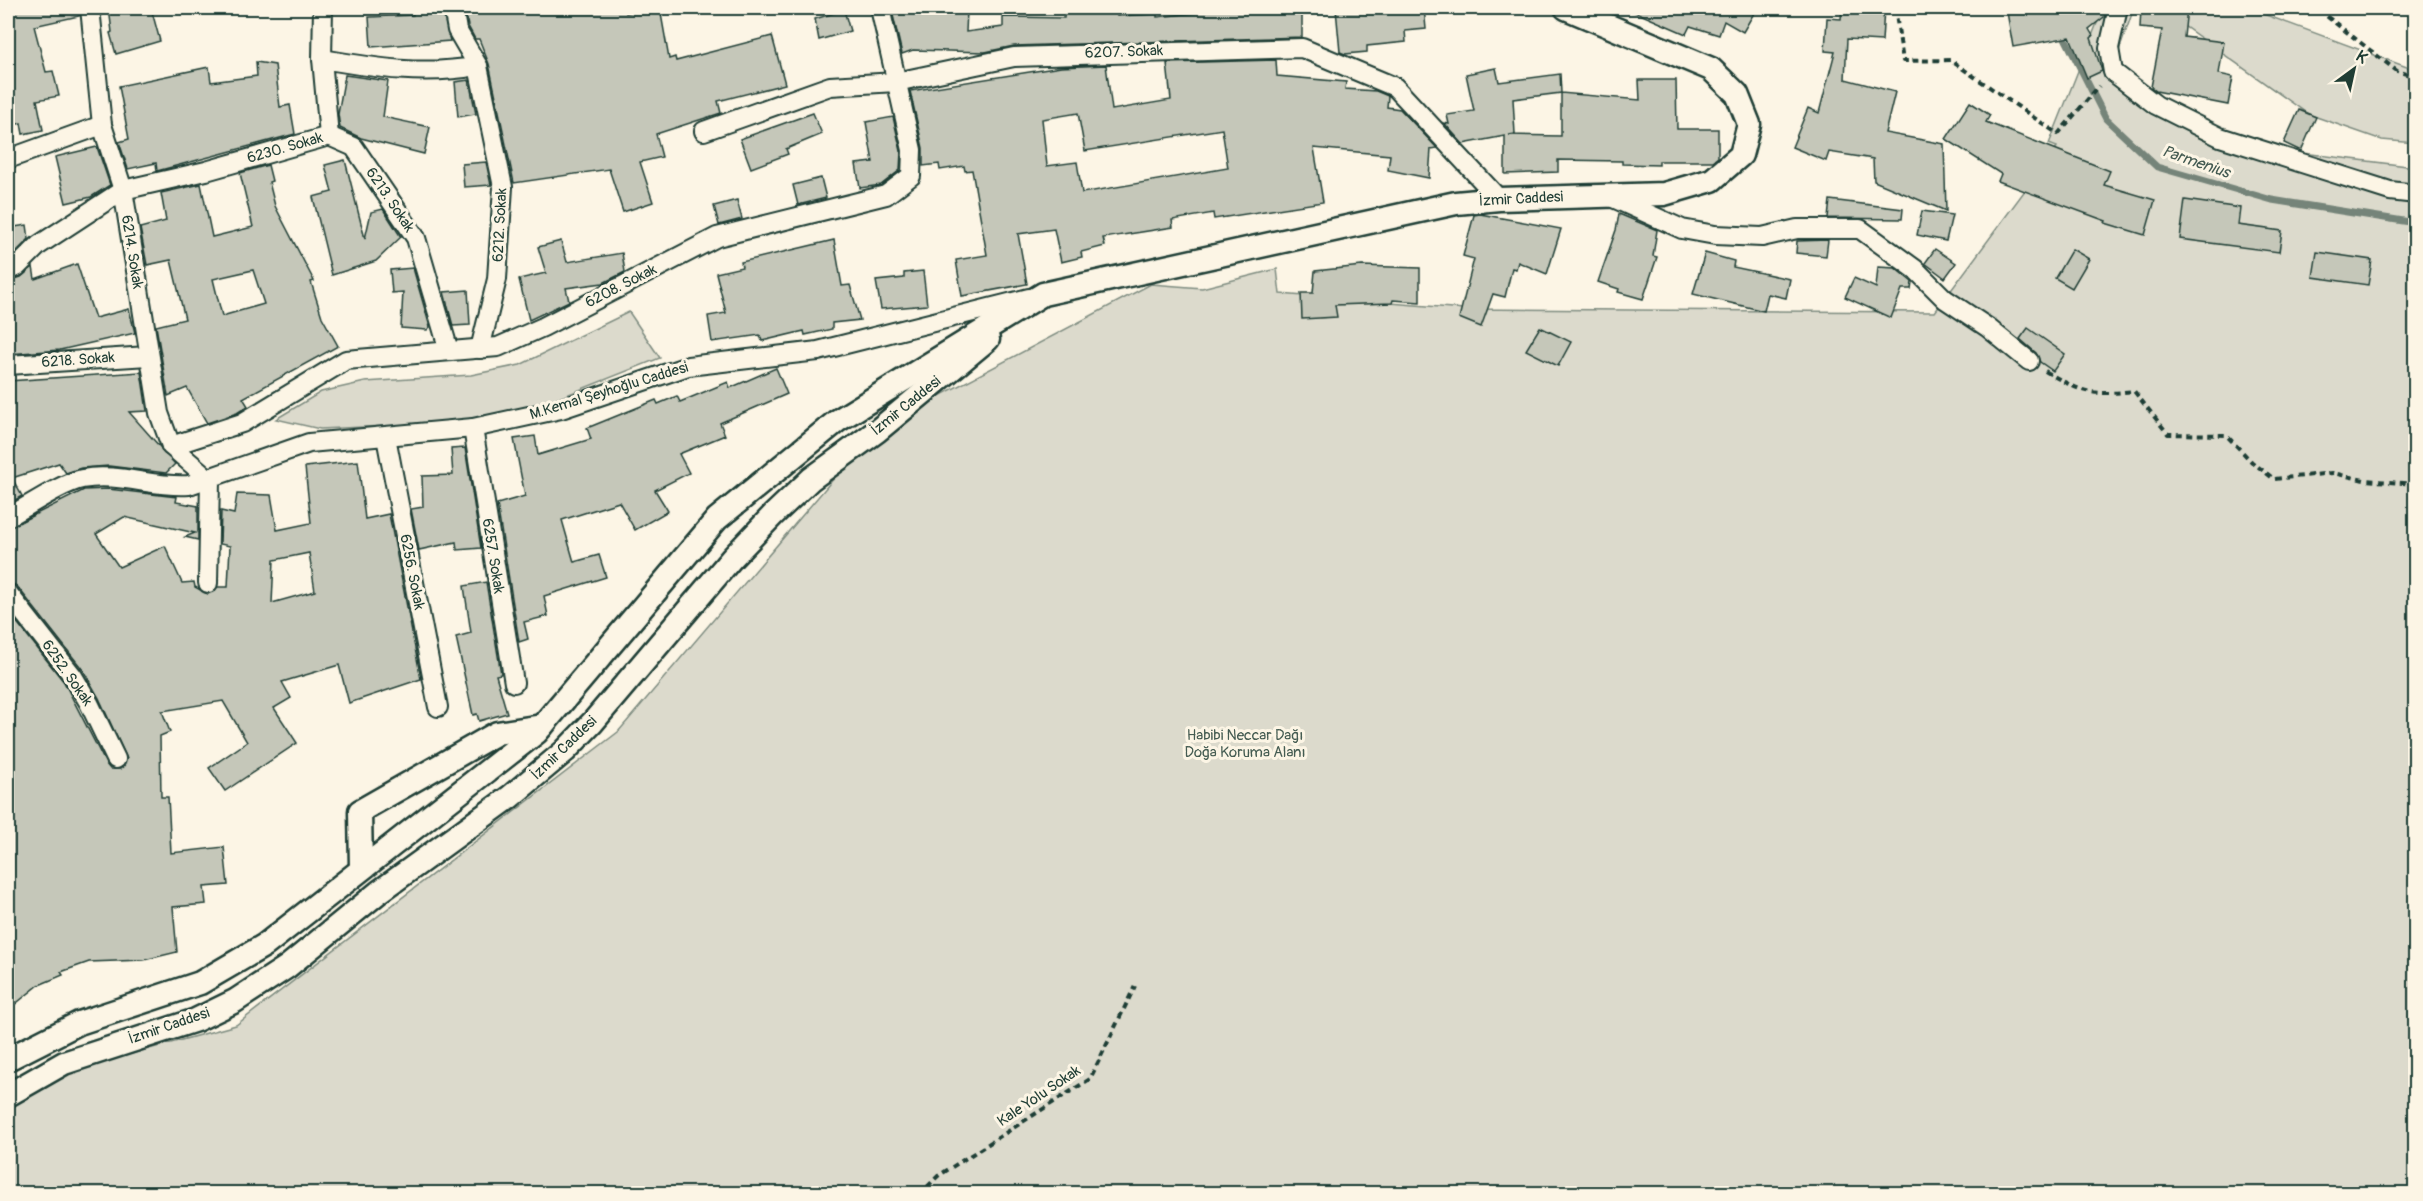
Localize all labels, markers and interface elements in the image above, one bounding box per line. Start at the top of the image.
north arrow [2324,39,2384,99]
street label: 6207. Sokak [1085,41,1164,63]
text: K [2352,46,2371,68]
street label: 6230. Sokak [245,128,326,168]
water label: Parmenius [2160,141,2234,183]
street label: 6213. Sokak [361,164,419,237]
street label: 6212. Sokak [489,187,511,263]
street label: İzmir Caddesi [1478,187,1564,211]
street label: 6214. Sokak [117,214,147,291]
street label: 6208. Sokak [582,260,661,312]
street label: 6218. Sokak [41,348,116,372]
street label: M.Kemal Şeyhoğlu Caddesi [527,358,691,424]
street label: İzmir Caddesi [867,372,945,440]
street label: 6257. Sokak [478,517,508,596]
street label: 6256. Sokak [395,532,429,612]
street label: 6252. Sokak [37,636,97,710]
street label: İzmir Caddesi [527,712,601,784]
park label: Habibi Neccar Dağı Doğa Koruma Alanı [1185,726,1306,762]
street label: İzmir Caddesi [126,1003,212,1049]
street label: Kale Yolu Sokak [994,1061,1085,1131]

